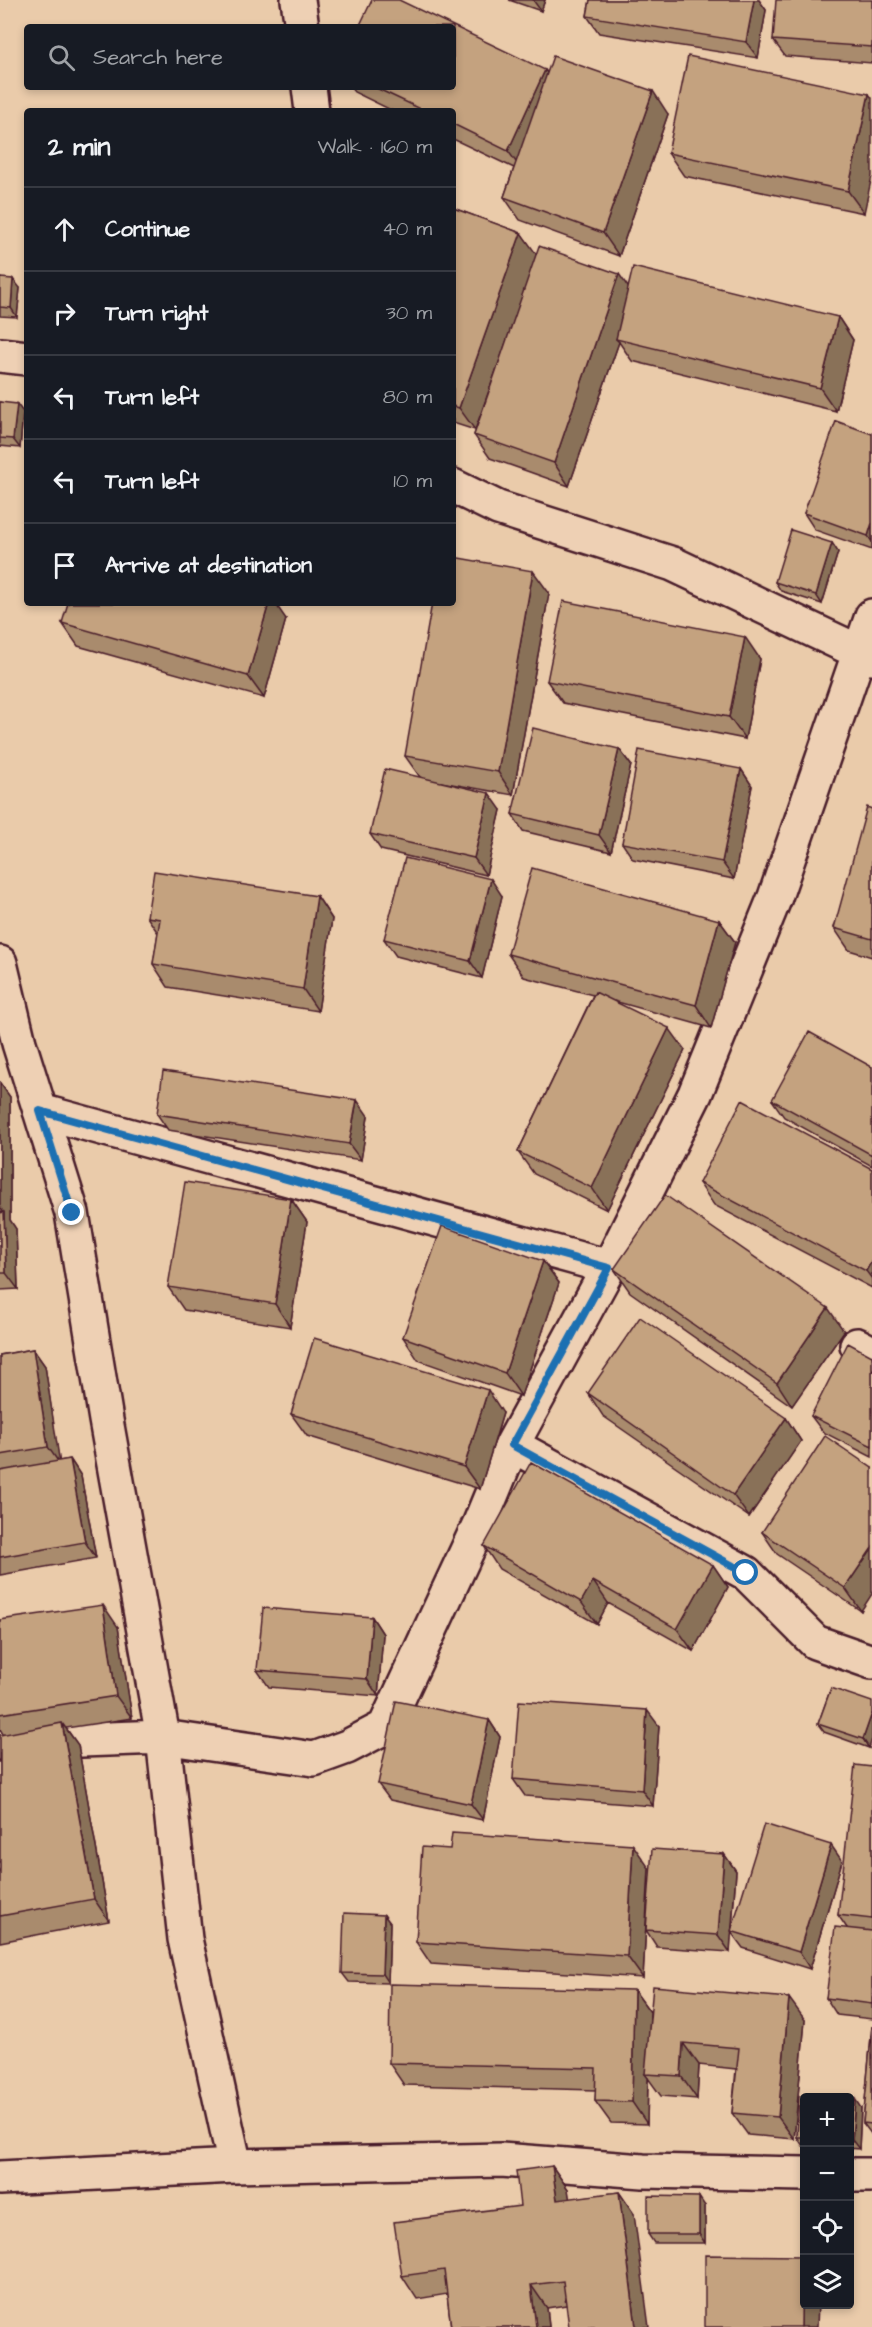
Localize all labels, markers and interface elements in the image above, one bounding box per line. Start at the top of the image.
search box [24,24,456,90]
icon: search [45,41,78,74]
text: Search here [93,42,223,73]
text: 2 min [48,129,110,165]
text: Walk · 160 m [317,133,432,161]
icon: ahead [48,213,81,246]
text: Continue [105,214,190,245]
text: 40 m [382,215,432,243]
icon: right [48,297,81,330]
text: Turn right [105,298,208,329]
text: 30 m [386,299,432,327]
icon: left [48,381,81,414]
text: Turn left [105,382,199,413]
text: 80 m [383,383,432,411]
icon: left [48,465,81,498]
text: Turn left [105,466,199,497]
text: 10 m [393,467,432,495]
icon: arrive [48,549,81,582]
text: Arrive at destination [105,550,312,581]
route end [58,1199,84,1225]
route start [732,1559,758,1585]
map controls [800,2093,854,2309]
button: + [800,2093,854,2147]
button: − [800,2147,854,2201]
button: locate [800,2201,854,2255]
button: layers [800,2255,854,2309]

